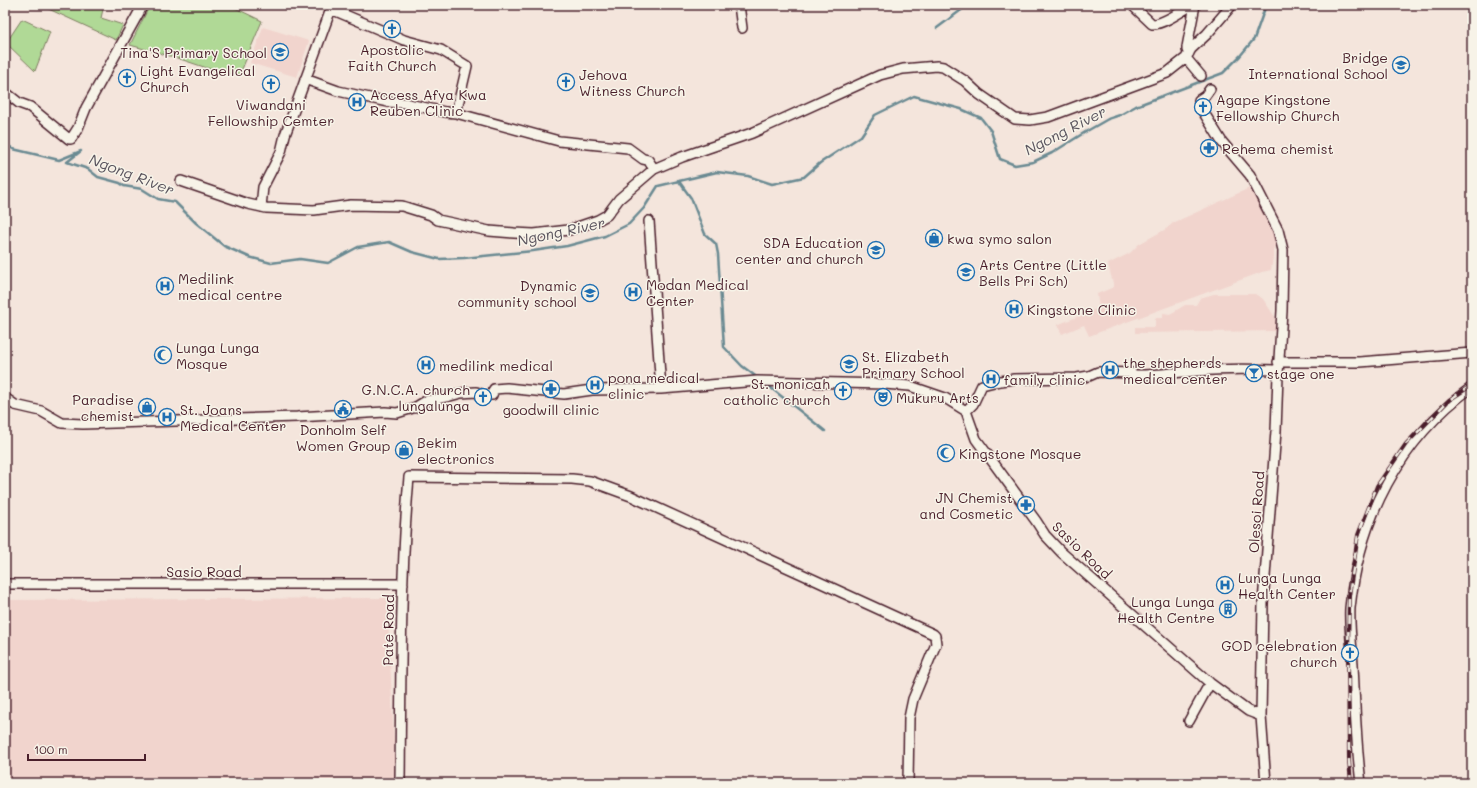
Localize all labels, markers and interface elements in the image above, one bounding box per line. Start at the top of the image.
church icon: Apostolic Faith Church [382,19,402,39]
place label: Apostolic Faith Church [348,40,436,75]
school or university icon: Tina'S Primary School [270,42,290,62]
place label: Tina'S Primary School [120,43,267,62]
place label: Bridge International School [1248,48,1388,83]
school or university icon: Bridge International School [1391,55,1411,75]
place label: Light Evangelical Church [140,61,255,96]
place label: Jehova Witness Church [579,65,685,100]
church icon: Light Evangelical Church [117,68,137,88]
church icon: Jehova Witness Church [556,72,576,92]
church icon: Viwandani Fellowship Cemter [261,74,281,94]
place label: Access Afya Kwa Reuben Clinic [370,85,487,120]
place label: Agape Kingstone Fellowship Church [1216,90,1340,125]
hospital icon: Access Afya Kwa Reuben Clinic [347,92,367,112]
place label: Viwandani Fellowship Cemter [208,95,334,130]
church icon: Agape Kingstone Fellowship Church [1193,97,1213,117]
water label: Ngong River [1021,101,1110,159]
pharmacy icon: Rehema chemist [1199,138,1219,158]
place label: Rehema chemist [1222,139,1334,158]
water label: Ngong River [87,149,178,200]
water label: Ngong River [515,212,607,250]
shop icon: kwa symo salon [924,228,944,248]
place label: kwa symo salon [947,229,1052,248]
place label: SDA Education center and church [735,233,863,268]
school or university icon: SDA Education center and church [866,240,886,260]
place label: Arts Centre (Little Bells Pri Sch) [979,255,1107,290]
school or university icon: Arts Centre (Little Bells Pri Sch) [956,262,976,282]
place label: Medilink medical centre [178,269,282,304]
place label: Modan Medical Center [646,275,749,310]
hospital icon: Medilink medical centre [155,276,175,296]
place label: Dynamic community school [457,276,577,311]
hospital icon: Modan Medical Center [623,282,643,302]
school or university icon: Dynamic community school [580,283,600,303]
hospital icon: Kingstone Clinic [1004,299,1024,319]
place label: Kingstone Clinic [1027,300,1136,319]
place label: Lunga Lunga Mosque [176,338,260,373]
mosque icon: Lunga Lunga Mosque [153,345,173,365]
place label: St. Elizabeth Primary School [862,347,965,382]
place label: the shepherds medical center [1123,353,1227,388]
school or university icon: St. Elizabeth Primary School [839,354,859,374]
hospital icon: medilink medical [416,355,436,375]
place label: medilink medical [439,356,553,375]
hospital icon: the shepherds medical center [1100,360,1120,380]
bar icon: stage one [1244,363,1264,383]
place label: stage one [1267,364,1335,383]
place label: pona medical clinic [608,368,699,403]
hospital icon: family clinic [981,369,1001,389]
place label: family clinic [1004,370,1085,389]
place label: St. monicah catholic church [723,374,830,409]
hospital icon: pona medical clinic [585,375,605,395]
pharmacy icon: goodwill clinic [541,379,561,399]
place label: G.N.C.A. church lungalunga [362,380,470,415]
church icon: St. monicah catholic church [833,381,853,401]
church icon: G.N.C.A. church lungalunga [473,387,493,407]
theatre icon: Mukuru Arts [873,387,893,407]
place label: Mukuru Arts [896,388,979,407]
place label: Paradise chemist [72,390,134,425]
shop icon: Paradise chemist [137,397,157,417]
public building icon: Donholm Self Women Group [333,399,353,419]
place label: St. Joans Medical Center [180,400,286,435]
place label: goodwill clinic [503,400,599,419]
hospital icon: St. Joans Medical Center [157,407,177,427]
place label: Donholm Self Women Group [296,420,390,455]
place label: Bekim electronics [417,433,495,468]
shop icon: Bekim electronics [394,440,414,460]
mosque icon: Kingstone Mosque [936,443,956,463]
place label: Kingstone Mosque [959,444,1081,463]
street label: Olesoi Road [1244,470,1268,554]
place label: JN Chemist and Cosmetic [920,488,1013,523]
pharmacy icon: JN Chemist and Cosmetic [1016,495,1036,515]
street label: Sasio Road [1048,517,1116,583]
street label: Sasio Road [166,562,242,581]
place label: Lunga Lunga Health Center [1238,568,1336,603]
hospital icon: Lunga Lunga Health Center [1215,575,1235,595]
place label: Lunga Lunga Health Centre [1117,592,1215,627]
street label: Pate Road [378,594,398,666]
building icon: Lunga Lunga Health Centre [1218,599,1238,619]
place label: GOD celebration church [1221,636,1337,671]
church icon: GOD celebration church [1340,643,1360,663]
scale bar [28,736,145,762]
text: 100 m [34,741,68,757]

